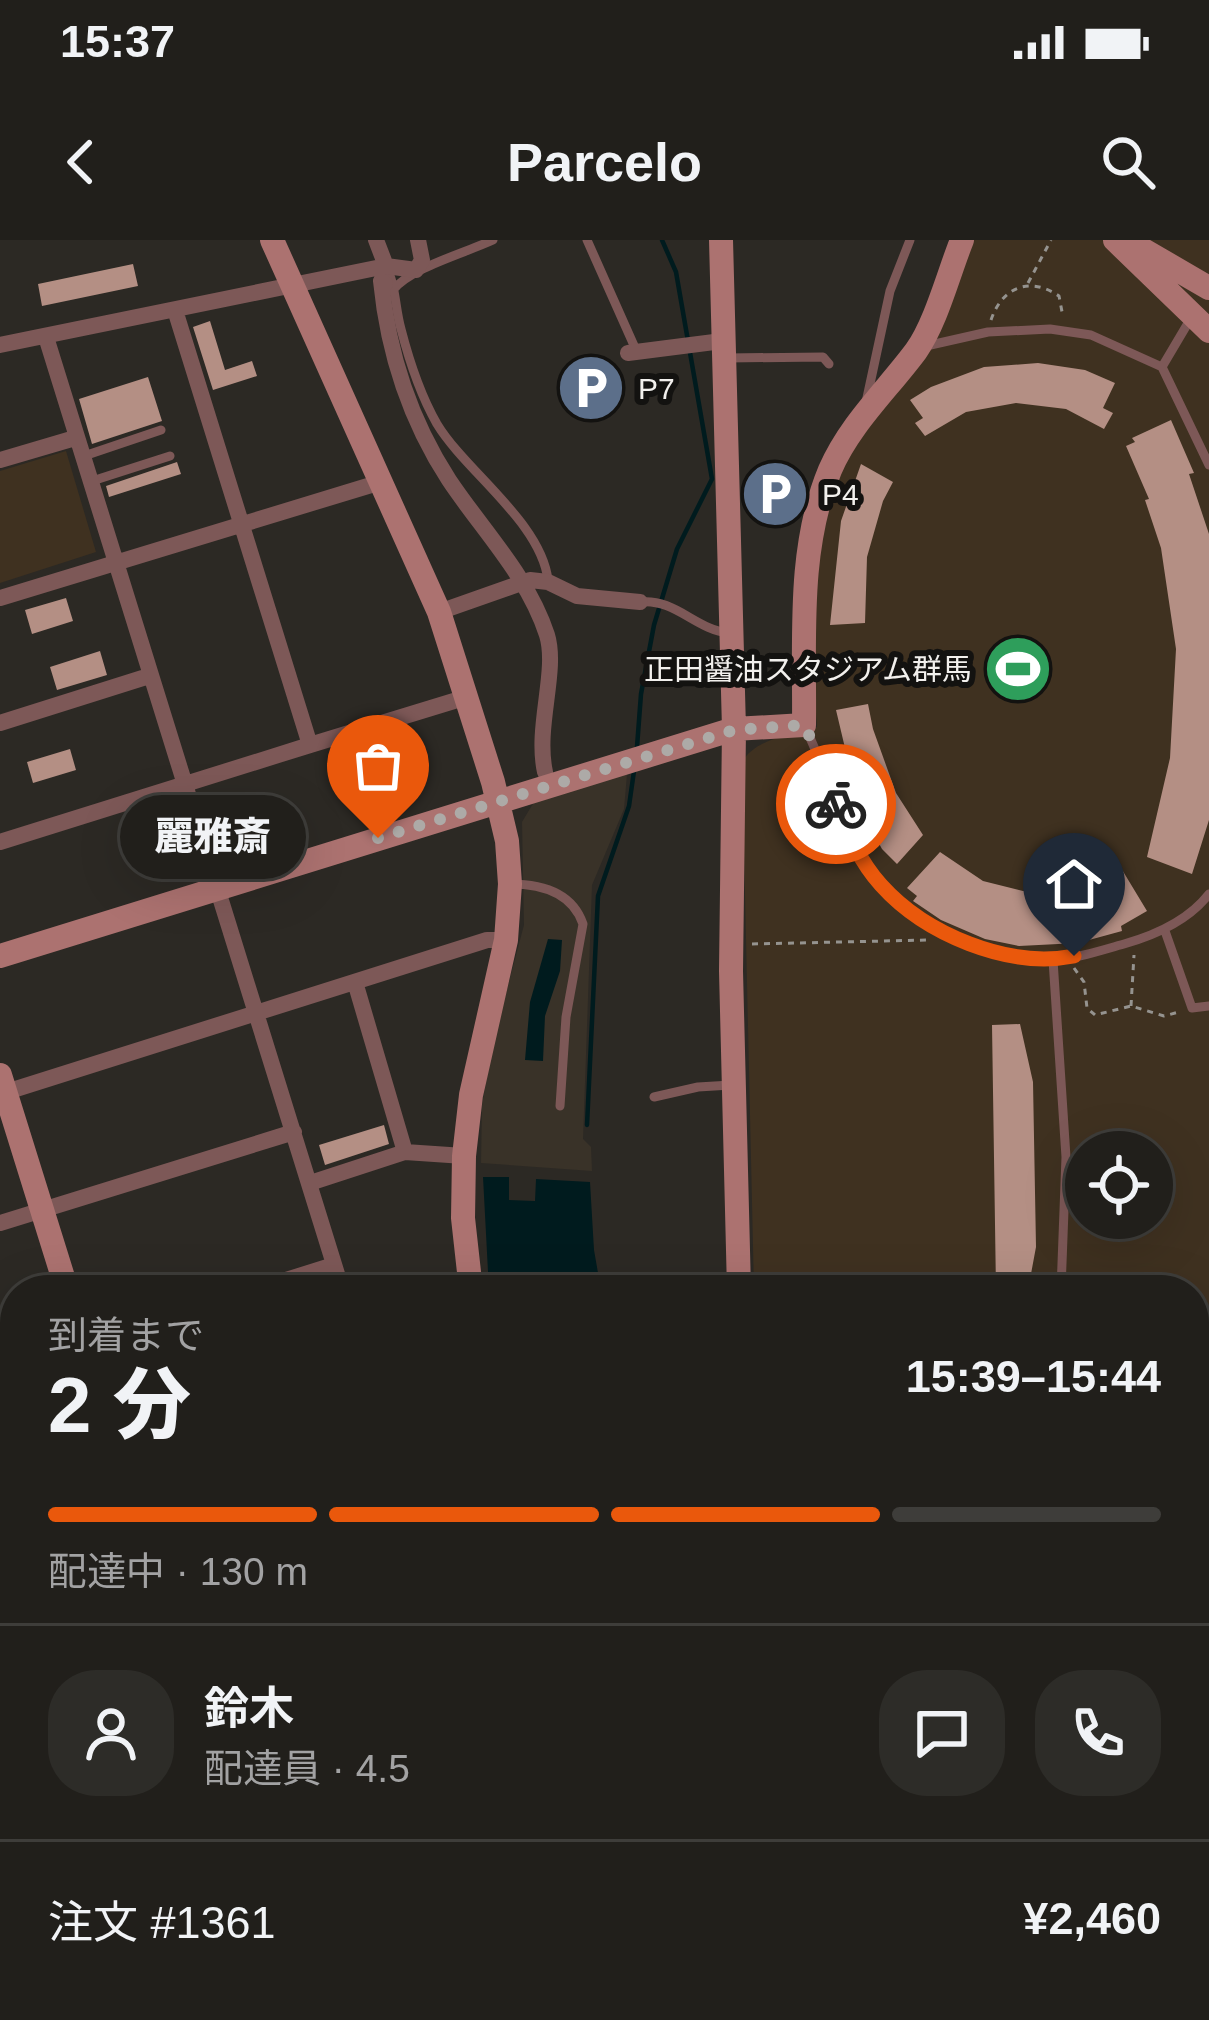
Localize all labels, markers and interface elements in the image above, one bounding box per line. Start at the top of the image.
text: 15:37 [60,16,175,67]
icon: back [48,129,114,195]
icon: search [1095,129,1161,195]
text: Parcelo [507,132,702,192]
parking icon: P7 [556,353,626,423]
place label: P7 [638,372,675,405]
parking icon: P4 [740,459,810,529]
place label: P4 [822,478,859,511]
sports icon: 正田醤油スタジアム群馬 [983,634,1053,704]
place label: 正田醤油スタジアム群馬 [644,653,972,686]
pin [327,715,429,838]
icon: bag [345,733,411,799]
courier [776,744,896,864]
icon: bike [803,771,869,837]
callout: 麗雅斎 [120,796,306,880]
text: 麗雅斎 [154,815,272,858]
pin [1023,833,1125,956]
icon: home [1041,851,1107,917]
map controls [1065,1131,1173,1239]
button: locate [1065,1131,1173,1239]
text: 到着まで [48,1314,204,1357]
text: 15:39–15:44 [906,1351,1161,1402]
text: 2 分 [48,1361,191,1449]
text: 配達中 · 130 m [48,1550,308,1593]
button: person [48,1670,174,1796]
button: chat [879,1670,1005,1796]
button: phone [1035,1670,1161,1796]
text: 鈴木 [204,1683,294,1734]
text: 配達員 · 4.5 [204,1747,410,1790]
text: ¥2,460 [1023,1893,1161,1944]
text: 注文 #1361 [48,1897,276,1948]

